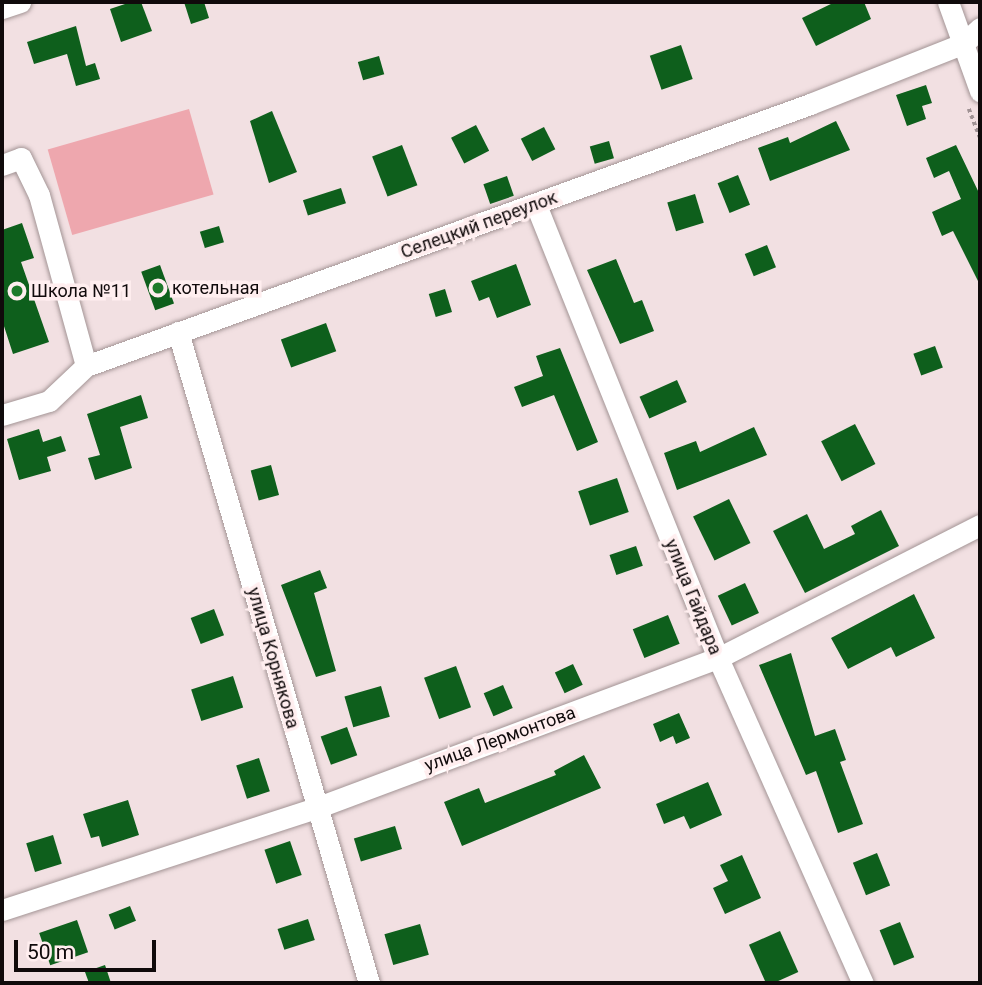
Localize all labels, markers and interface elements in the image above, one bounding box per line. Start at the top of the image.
street label: Селецкий переулок [398,187,560,263]
place label: котельная [172,277,259,299]
place label: Школа №11 [31,280,131,302]
marker: котельная [150,280,166,296]
marker: Школа №11 [9,283,25,299]
street label: улица Гайдара [660,536,726,658]
street label: улица Корнякова [243,585,303,731]
street label: улица Лермонтова [422,702,578,776]
scale bar [18,926,159,970]
text: 50 m [27,940,74,964]

